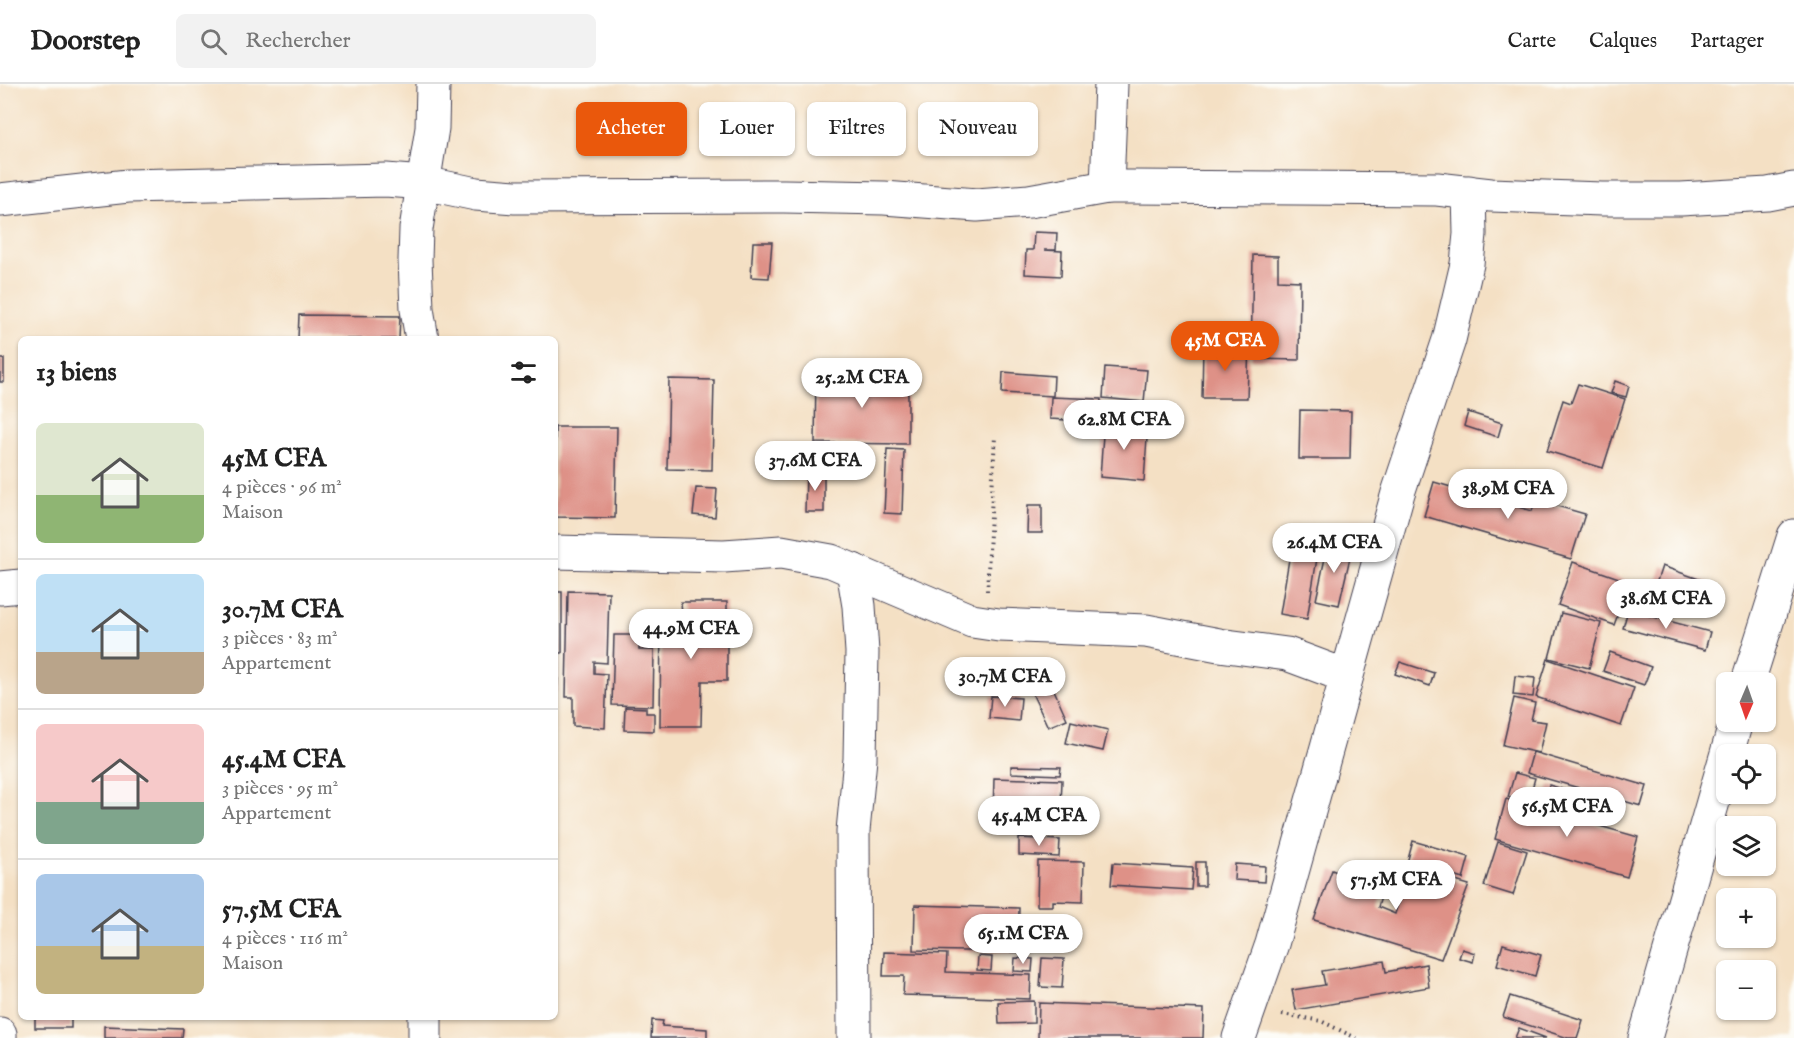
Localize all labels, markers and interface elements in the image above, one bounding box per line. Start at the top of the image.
search box [176,14,596,68]
text: Doorstep [30,24,140,59]
icon: search [197,25,230,58]
text: Rechercher [245,27,351,55]
text: Carte [1507,28,1556,55]
text: Calques [1589,28,1657,55]
text: Partager [1690,28,1764,55]
chip: Acheter [576,102,687,156]
chip: Louer [699,102,795,156]
chip: Filtres [807,102,906,156]
chip: Nouveau [918,102,1038,156]
pin: 45M CFA [1170,321,1280,372]
text: 45M CFA [1185,328,1265,353]
text: 13 biens [36,356,117,389]
icon: filters [507,356,540,389]
pin: 25.2M CFA [793,358,931,409]
text: 25.2M CFA [815,365,909,390]
pin: 62.8M CFA [1055,400,1193,451]
text: 62.8M CFA [1077,407,1171,432]
pin: 37.6M CFA [746,441,884,492]
text: 45M CFA [222,442,326,475]
icon: home [84,447,156,519]
text: 37.6M CFA [769,448,861,473]
pin: 38.9M CFA [1439,469,1577,520]
text: 4 pièces · 96 m² [222,475,342,500]
text: 38.9M CFA [1462,476,1554,501]
text: Maison [222,500,283,525]
pin: 26.4M CFA [1265,523,1403,574]
text: 26.4M CFA [1286,530,1382,555]
pin: 38.6M CFA [1597,579,1735,630]
text: 38.6M CFA [1620,586,1712,611]
text: 30.7M CFA [222,593,343,626]
icon: home [84,598,156,670]
pin: 44.9M CFA [622,609,760,660]
text: 44.9M CFA [643,616,739,641]
text: 3 pièces · 83 m² [222,626,338,651]
text: Appartement [222,651,331,676]
pin: 30.7M CFA [936,657,1074,708]
text: 30.7M CFA [958,664,1052,689]
north arrow [1716,672,1776,732]
map controls [1716,672,1776,1020]
text: 45.4M CFA [222,743,345,776]
button: locate [1716,744,1776,804]
icon: home [84,748,156,820]
text: 3 pièces · 95 m² [222,776,338,801]
pin: 56.5M CFA [1498,787,1636,838]
text: 56.5M CFA [1522,794,1612,819]
pin: 45.4M CFA [970,796,1108,847]
text: Appartement [222,801,331,826]
text: 45.4M CFA [992,803,1086,828]
button: layers [1716,816,1776,876]
pin: 57.5M CFA [1327,860,1465,911]
text: 57.5M CFA [1350,867,1442,892]
button: + [1716,888,1776,948]
text: 57.5M CFA [222,893,341,926]
icon: home [84,898,156,970]
pin: 65.1M CFA [954,914,1092,965]
text: 65.1M CFA [978,921,1068,946]
text: 4 pièces · 116 m² [222,926,348,951]
text: Maison [222,951,283,976]
button: − [1716,960,1776,1020]

